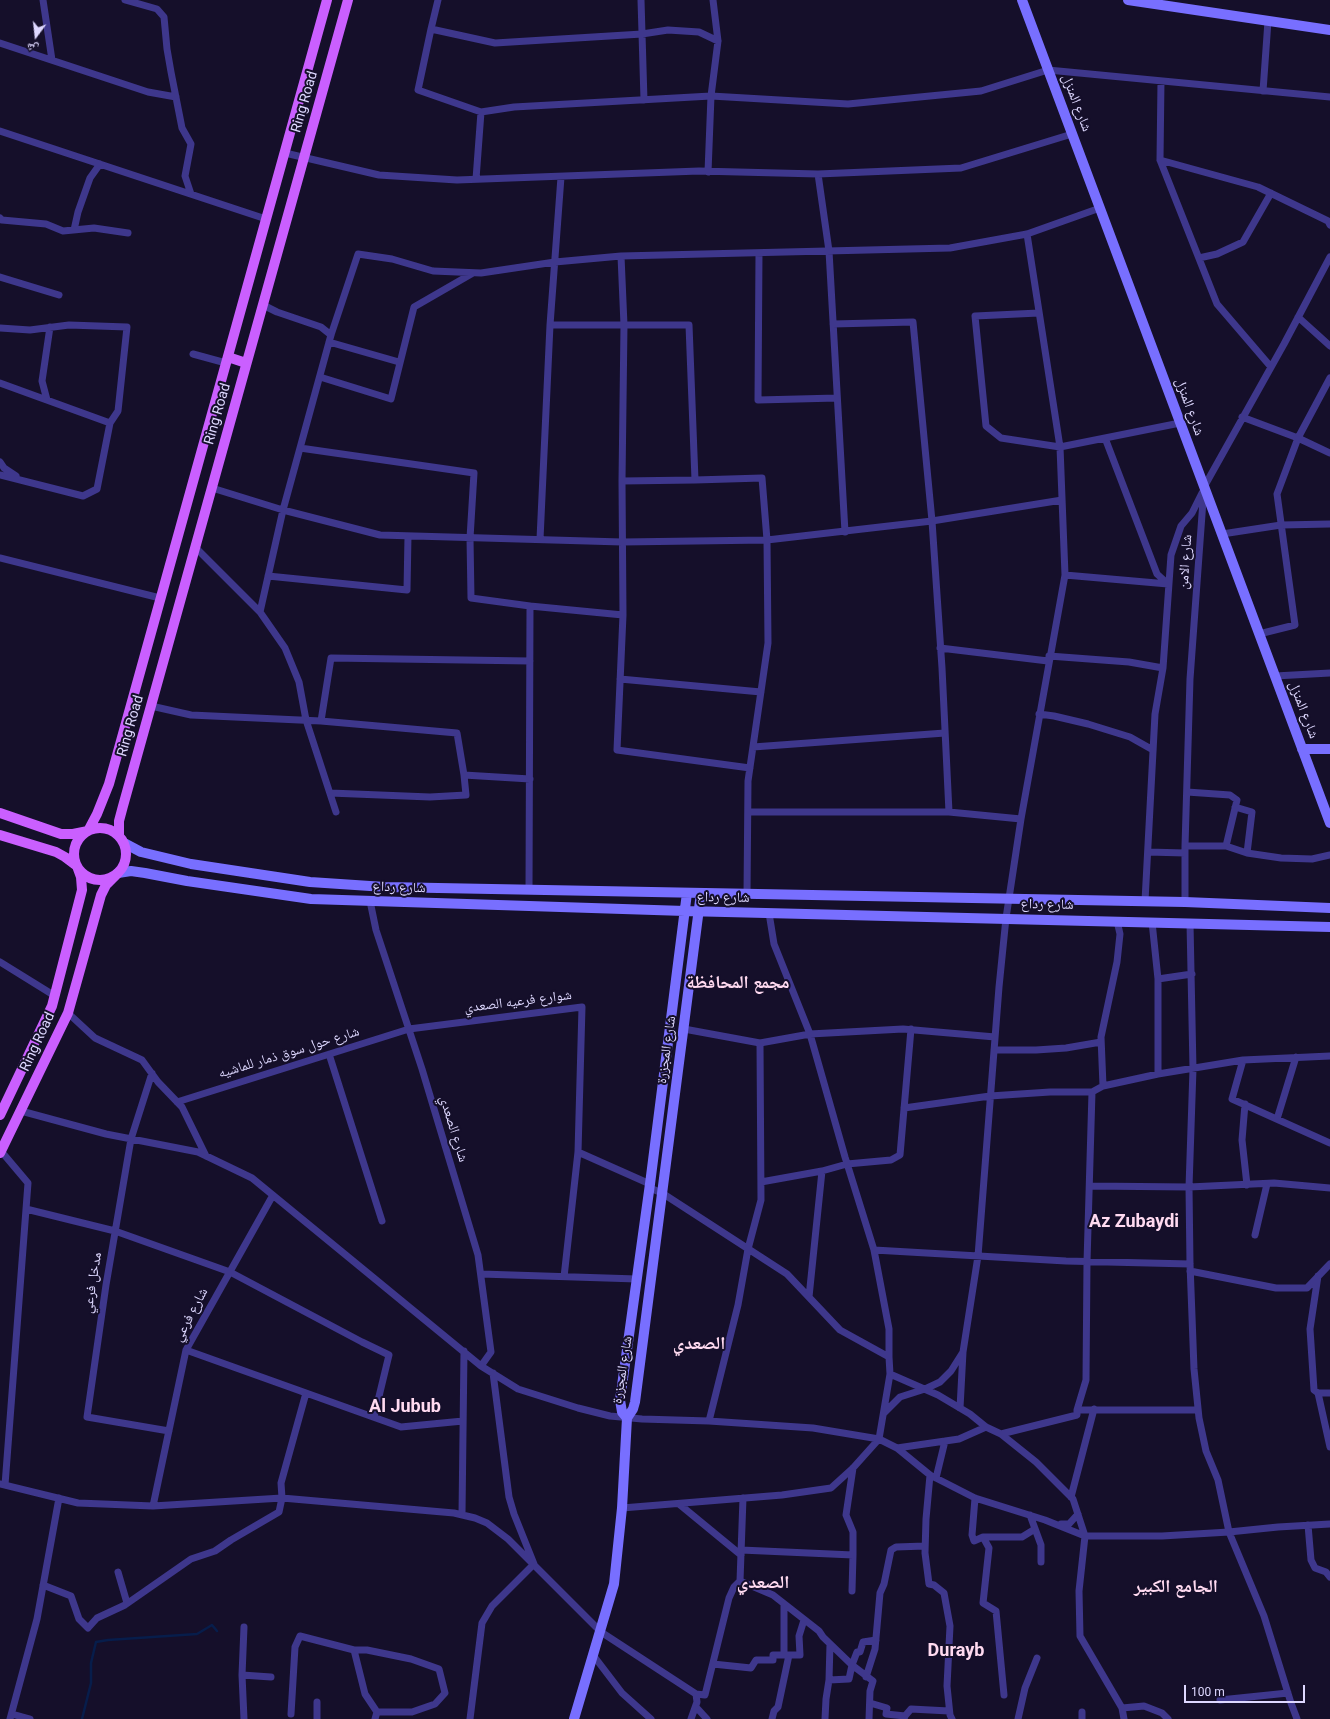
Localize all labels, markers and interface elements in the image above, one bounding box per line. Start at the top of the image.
north arrow [16,16,56,56]
text: ش [25,40,40,56]
street label: Ring Road [288,69,322,135]
street label: شارع المنزل [1057,72,1095,134]
street label: شارع المنزل [1171,376,1207,438]
street label: Ring Road [201,381,235,447]
street label: شارع الامن [1176,534,1196,590]
street label: شارع المنزل [1284,679,1322,741]
street label: Ring Road [114,693,148,759]
street label: شارع رداع [372,879,426,897]
street label: شارع رداع [696,889,750,907]
street label: شارع رداع [1020,896,1074,914]
district label: مجمع المحافظة [686,972,790,994]
street label: شوارع فرعيه الصعدي [463,987,573,1017]
street label: Ring Road [17,1010,59,1074]
street label: شارع المجزرة [654,1015,680,1085]
street label: شارع حول سوق ذمار للماشيه [216,1024,362,1082]
street label: شارع الصعدي [435,1094,471,1164]
district label: Az Zubaydi [1089,1211,1179,1233]
street label: مدخل فرعي [80,1251,106,1315]
street label: شارع فرعي [170,1285,212,1345]
district label: الصعدي [673,1333,725,1355]
street label: شارع المجزرة [609,1335,637,1405]
district label: Al Jubub [369,1396,441,1418]
district label: الصعدي [737,1572,789,1594]
district label: الجامع الكبير [1134,1576,1218,1598]
district label: Durayb [928,1640,984,1662]
scale bar [1186,1677,1307,1703]
text: 100 m [1191,1685,1225,1699]

